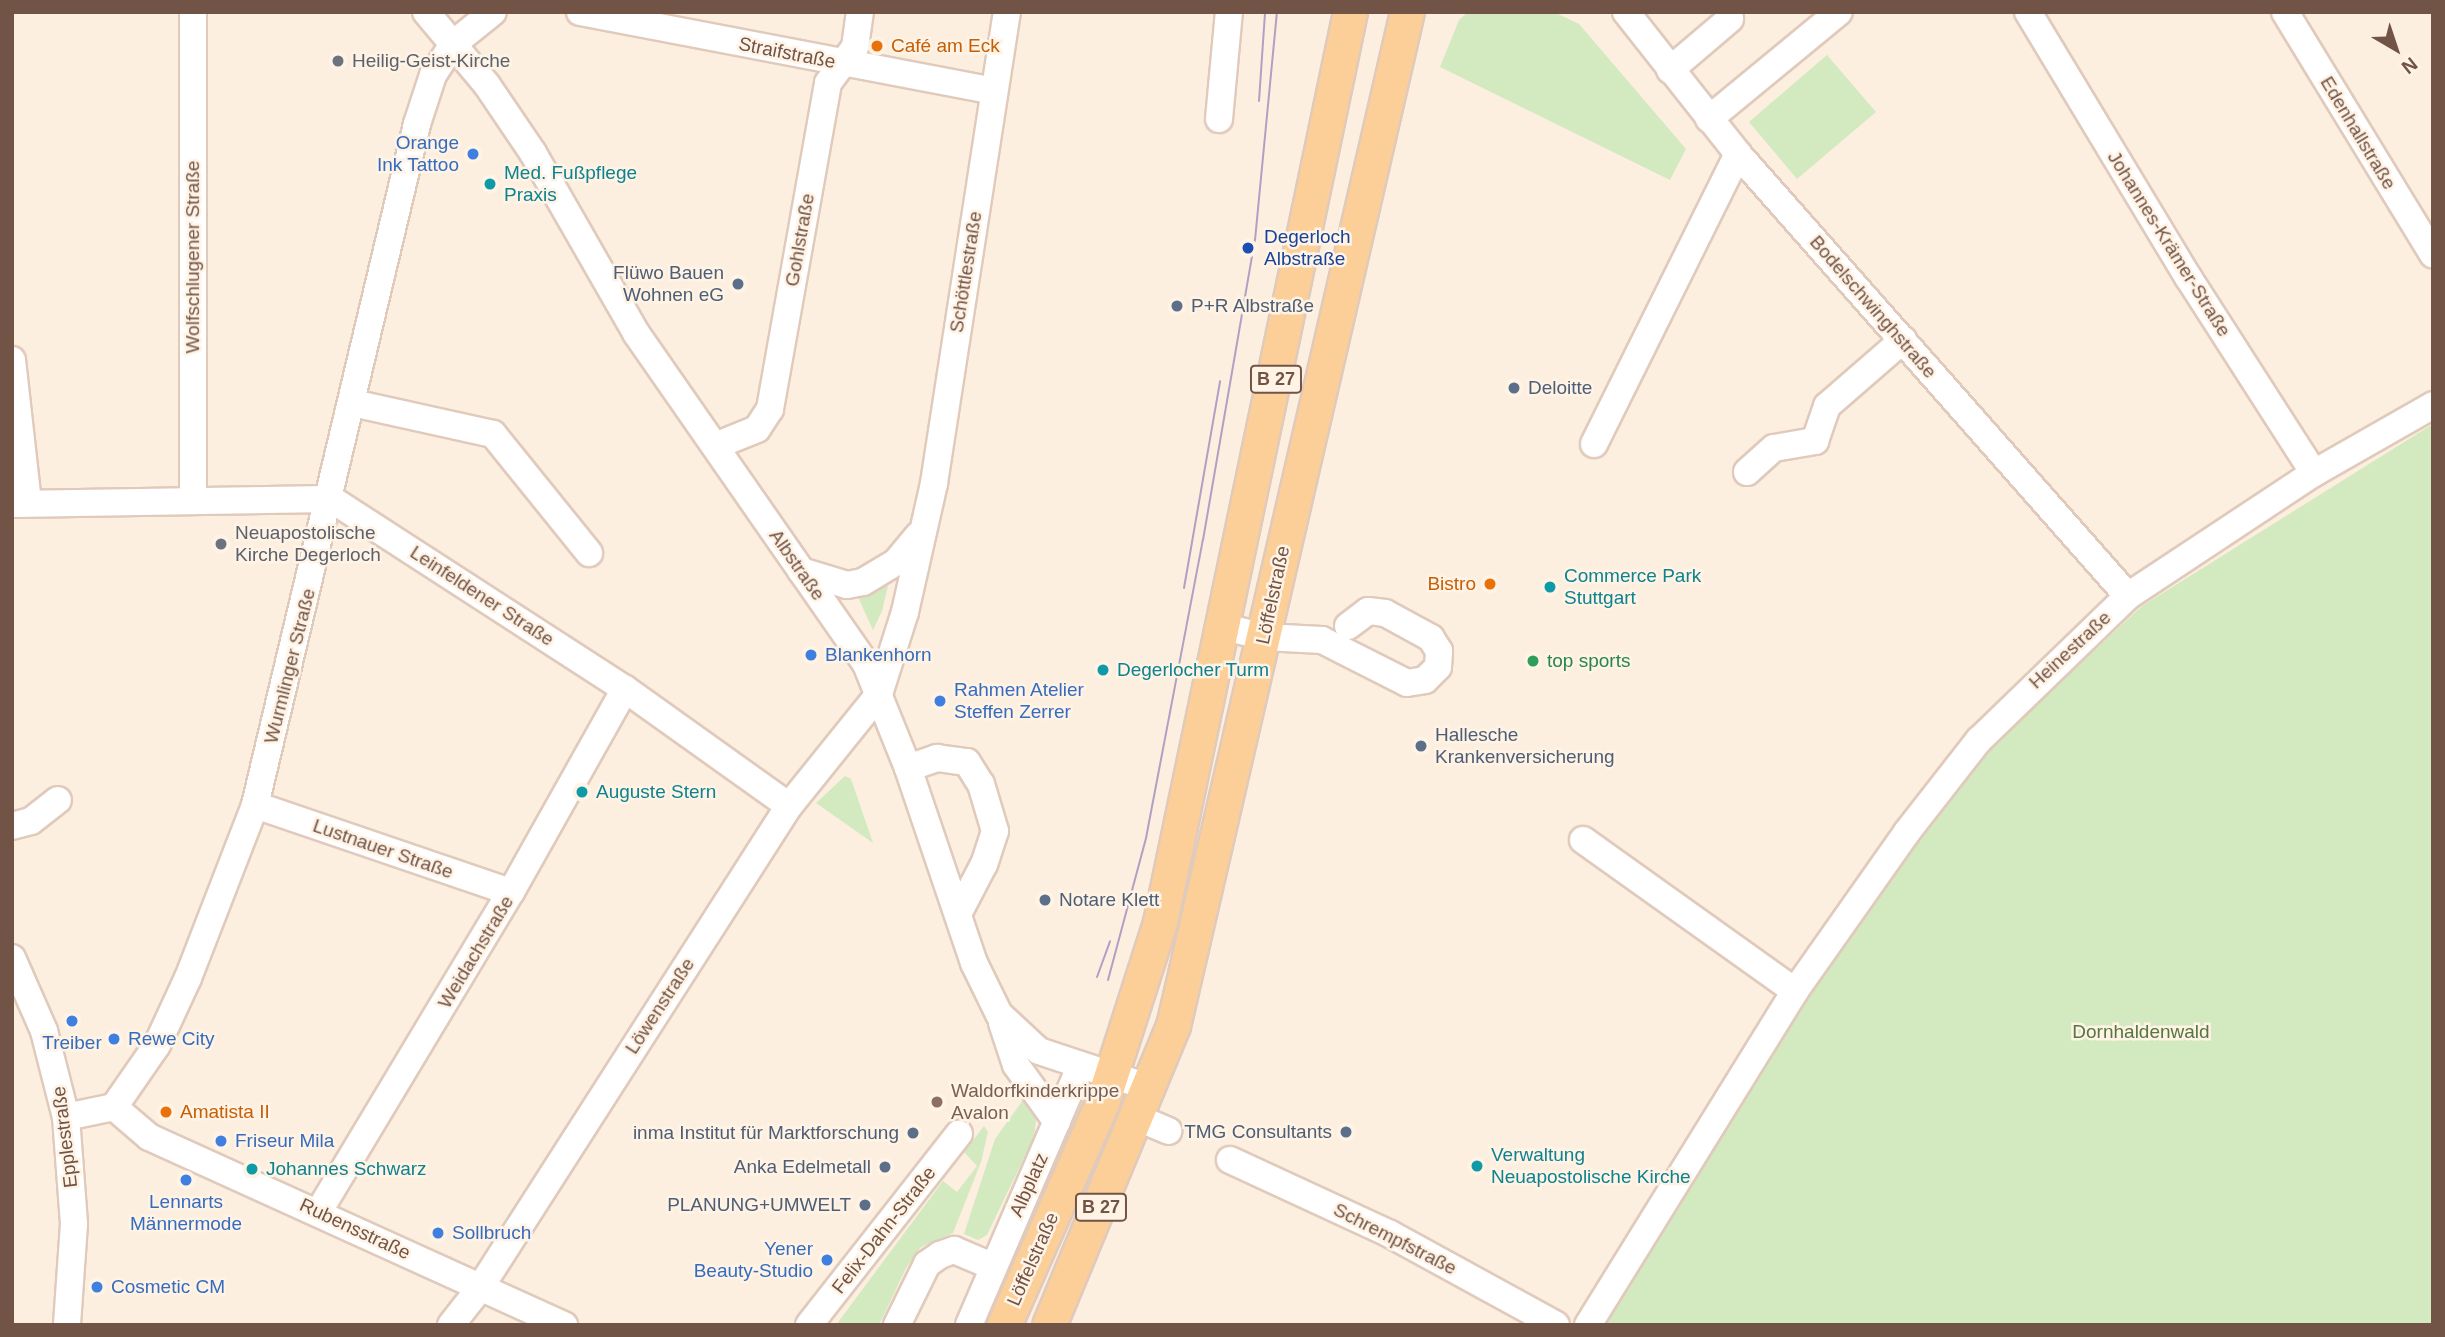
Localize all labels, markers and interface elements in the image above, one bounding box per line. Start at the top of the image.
north arrow [2361,14,2431,84]
street label: Straifstraße [737,32,837,74]
place label: Café am Eck [891,35,1000,57]
marker: Café am Eck [869,38,885,54]
place label: Heilig-Geist-Kirche [352,50,510,72]
marker: Heilig-Geist-Kirche [330,53,346,69]
text: N [2398,53,2421,78]
street label: Edenhallstraße [2315,72,2401,194]
place label: Orange Ink Tattoo [377,132,459,176]
marker: Orange Ink Tattoo [465,146,481,162]
street label: Johannes-Krämer-Straße [2103,147,2235,341]
street label: Wolfschlugener Straße [182,161,204,353]
place label: Med. Fußpflege Praxis [504,162,637,206]
marker: Med. Fußpflege Praxis [482,176,498,192]
street label: Gohlstraße [781,192,819,288]
street label: Schöttlestraße [945,210,987,334]
place label: Degerloch Albstraße [1264,226,1351,270]
street label: Bodelschwinghstraße [1805,231,1941,383]
marker: Degerloch Albstraße [1238,238,1258,258]
place label: Flüwo Bauen Wohnen eG [613,262,724,306]
marker: Flüwo Bauen Wohnen eG [730,276,746,292]
place label: P+R Albstraße [1191,295,1315,317]
marker: P+R Albstraße [1169,298,1185,314]
road number: B 27 [1250,365,1302,394]
place label: Deloitte [1528,377,1592,399]
marker: Deloitte [1506,380,1522,396]
place label: Neuapostolische Kirche Degerloch [235,522,381,566]
street label: Albstraße [764,525,830,605]
marker: Neuapostolische Kirche Degerloch [213,536,229,552]
street label: Leinfeldener Straße [406,541,558,651]
street label: Löffelstraße [1251,544,1295,646]
place label: Commerce Park Stuttgart [1564,565,1701,609]
place label: Bistro [1427,573,1476,595]
marker: Bistro [1482,576,1498,592]
marker: Commerce Park Stuttgart [1542,579,1558,595]
street label: Wurmlinger Straße [260,586,320,746]
street label: Heinestraße [2024,606,2116,694]
place label: Blankenhorn [825,644,932,666]
marker: Blankenhorn [803,647,819,663]
place label: top sports [1547,650,1630,672]
marker: top sports [1525,653,1541,669]
place label: Degerlocher Turm [1117,659,1269,681]
marker: Degerlocher Turm [1095,662,1111,678]
place label: Rahmen Atelier Steffen Zerrer [954,679,1085,723]
marker: Rahmen Atelier Steffen Zerrer [932,693,948,709]
place label: Hallesche Krankenversicherung [1435,724,1615,768]
marker: Hallesche Krankenversicherung [1413,738,1429,754]
place label: Auguste Stern [596,781,716,803]
marker: Auguste Stern [574,784,590,800]
street label: Lustnauer Straße [310,814,456,884]
place label: Notare Klett [1059,889,1159,911]
street label: Weidachstraße [433,892,519,1012]
marker: Notare Klett [1037,892,1053,908]
street label: Löwenstraße [621,954,699,1058]
marker: Treiber [64,1013,80,1029]
park label: Dornhaldenwald [2072,1021,2210,1043]
place label: Rewe City [128,1028,215,1050]
marker: Rewe City [106,1031,122,1047]
place label: Treiber [42,1032,102,1054]
place label: Waldorfkinderkrippe Avalon [951,1080,1119,1124]
street label: Epplestraße [47,1085,83,1189]
marker: Waldorfkinderkrippe Avalon [929,1094,945,1110]
place label: Amatista II [180,1101,270,1123]
marker: Amatista II [158,1104,174,1120]
place label: TMG Consultants [1184,1121,1332,1143]
place label: inma Institut für Marktforschung [633,1122,899,1144]
marker: TMG Consultants [1338,1124,1354,1140]
marker: inma Institut für Marktforschung [905,1125,921,1141]
place label: Friseur Mila [235,1130,334,1152]
marker: Friseur Mila [213,1133,229,1149]
place label: Verwaltung Neuapostolische Kirche [1491,1144,1691,1188]
street label: Albplatz [1005,1149,1053,1221]
place label: Anka Edelmetall [734,1156,871,1178]
place label: Johannes Schwarz [266,1158,427,1180]
marker: Verwaltung Neuapostolische Kirche [1469,1158,1485,1174]
marker: Anka Edelmetall [877,1159,893,1175]
marker: Johannes Schwarz [244,1161,260,1177]
street label: Felix-Dahn-Straße [827,1162,941,1298]
marker: Lennarts Männermode [178,1172,194,1188]
place label: Lennarts Männermode [130,1191,242,1235]
road number: B 27 [1075,1192,1127,1222]
street label: Rubensstraße [296,1193,414,1265]
place label: PLANUNG+UMWELT [667,1194,851,1216]
marker: PLANUNG+UMWELT [857,1197,873,1213]
street label: Schrempfstraße [1330,1198,1460,1280]
street label: Löffelstraße [1002,1209,1064,1309]
place label: Sollbruch [452,1222,531,1244]
marker: Sollbruch [430,1225,446,1241]
place label: Yener Beauty-Studio [694,1238,813,1282]
marker: Yener Beauty-Studio [819,1252,835,1268]
place label: Cosmetic CM [111,1276,225,1298]
marker: Cosmetic CM [89,1279,105,1295]

